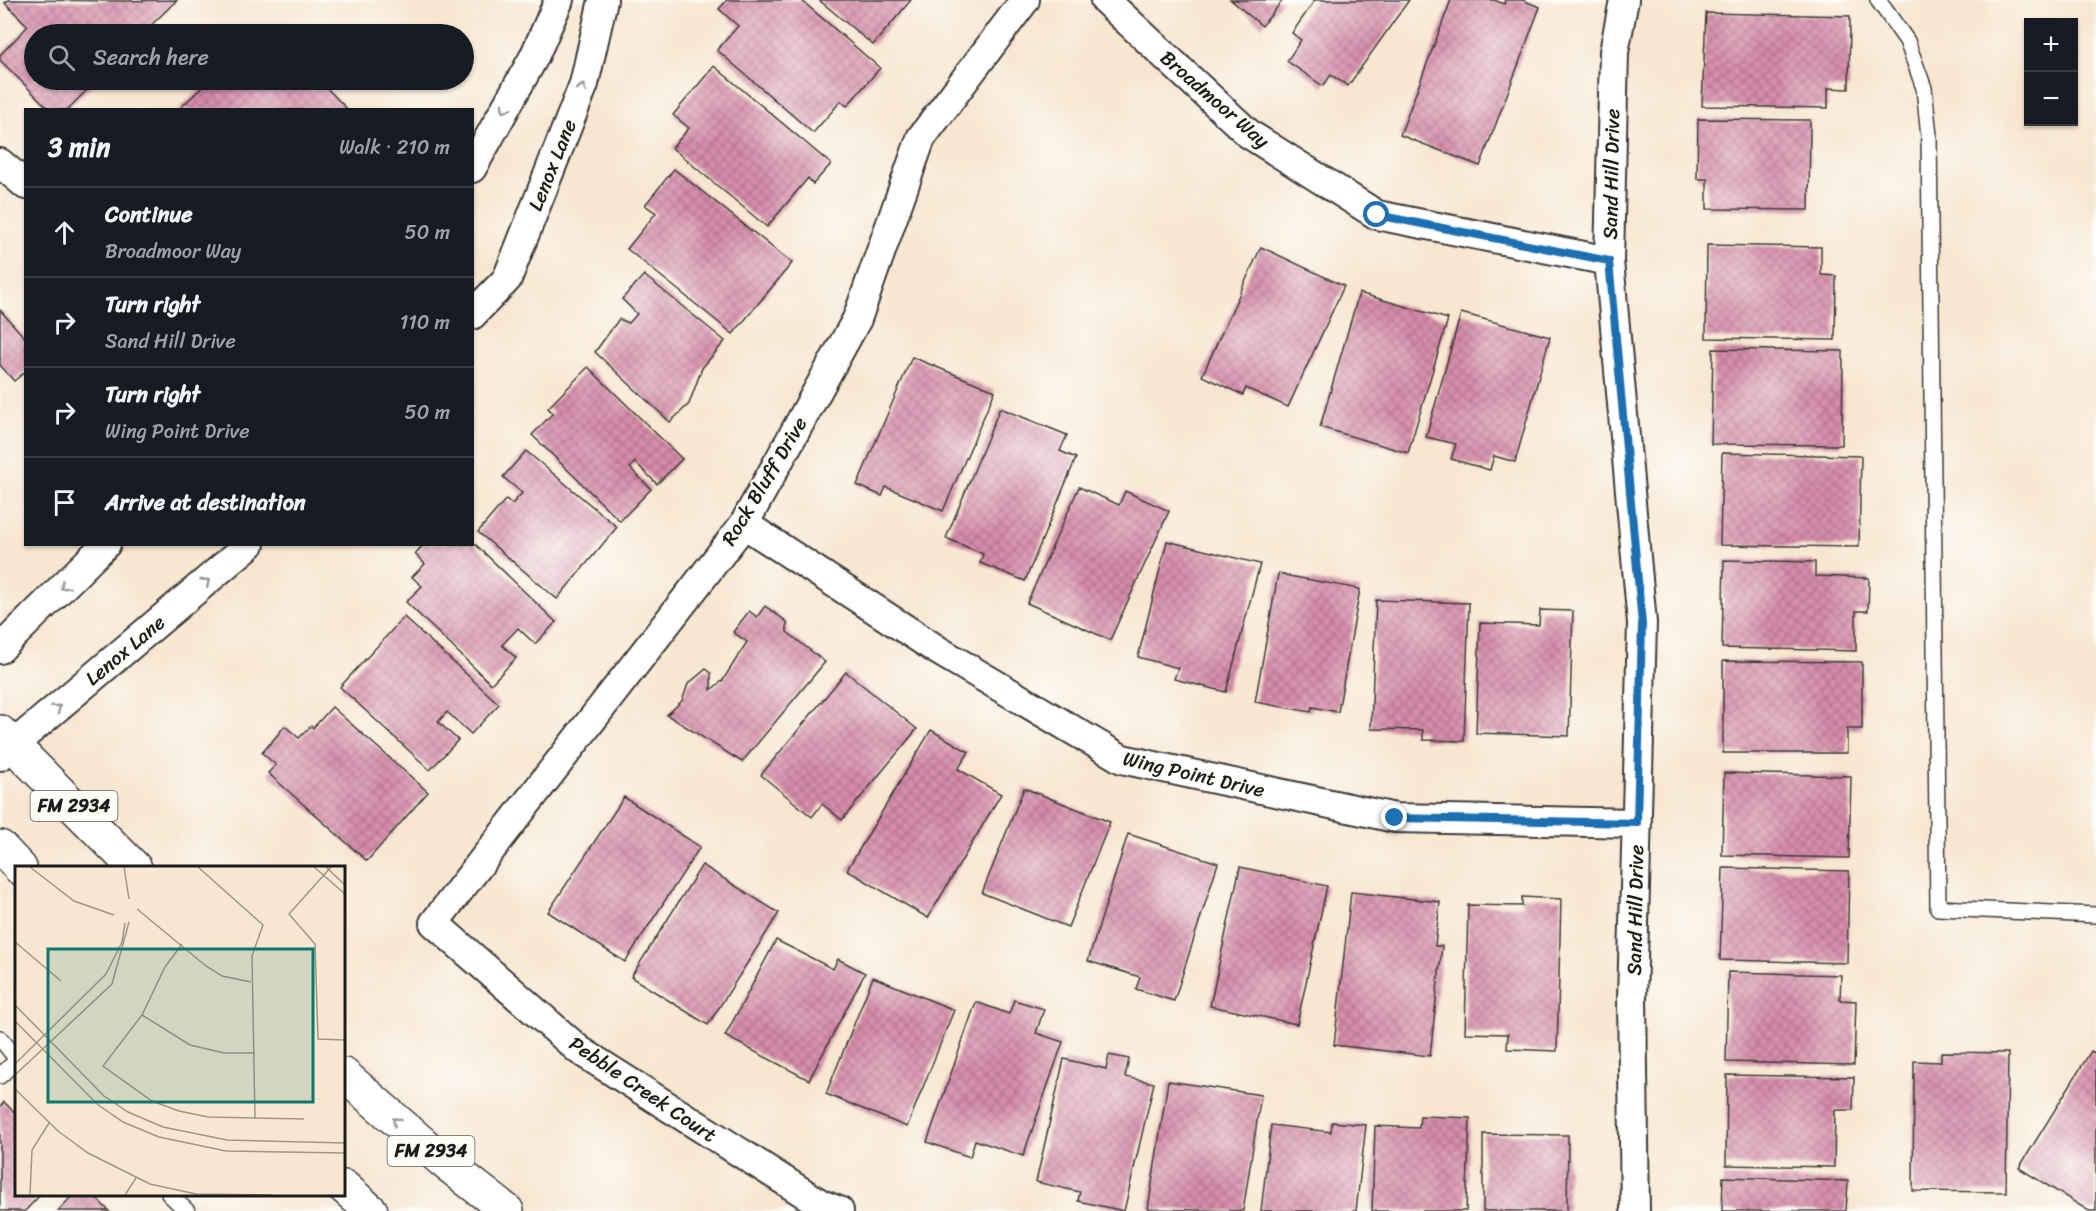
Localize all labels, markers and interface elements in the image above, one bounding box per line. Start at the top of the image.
map controls [2024,18,2078,126]
button: + [2024,18,2078,72]
search box [24,24,474,90]
text: Search here [93,38,209,77]
icon: search [45,41,78,74]
street label: Broadmoor Way [1152,41,1278,158]
button: − [2024,72,2078,126]
one-way arrow [575,83,587,94]
one-way arrow [501,103,512,113]
street label: Sand Hill Drive [1593,108,1630,240]
street label: Lenox Lane [518,114,587,216]
text: 3 min [48,124,110,170]
text: Walk · 210 m [339,130,450,165]
text: Continue [105,195,193,234]
route start [1363,201,1389,227]
text: 50 m [405,215,450,250]
icon: ahead [48,216,81,249]
text: Broadmoor Way [105,234,241,269]
text: Turn right [105,285,200,324]
text: 110 m [400,305,450,340]
icon: right [48,306,81,339]
text: Sand Hill Drive [105,324,236,359]
text: Turn right [105,375,200,414]
text: 50 m [405,395,450,430]
icon: right [48,396,81,429]
street label: Rock Bluff Drive [712,410,817,553]
text: Wing Point Drive [105,414,250,449]
text: Arrive at destination [105,483,306,522]
icon: arrive [48,486,81,519]
one-way arrow [61,578,72,589]
one-way arrow [199,578,210,589]
street label: Lenox Lane [77,606,173,695]
one-way arrow [51,704,62,715]
street label: Wing Point Drive [1120,741,1268,808]
road number: FM 2934 [31,791,118,821]
route end [1381,804,1407,830]
street label: Sand Hill Drive [1617,844,1654,976]
inset map [15,866,345,1196]
street label: Pebble Creek Court [562,1027,724,1152]
one-way arrow [392,1117,403,1128]
road number: FM 2934 [388,1136,474,1166]

